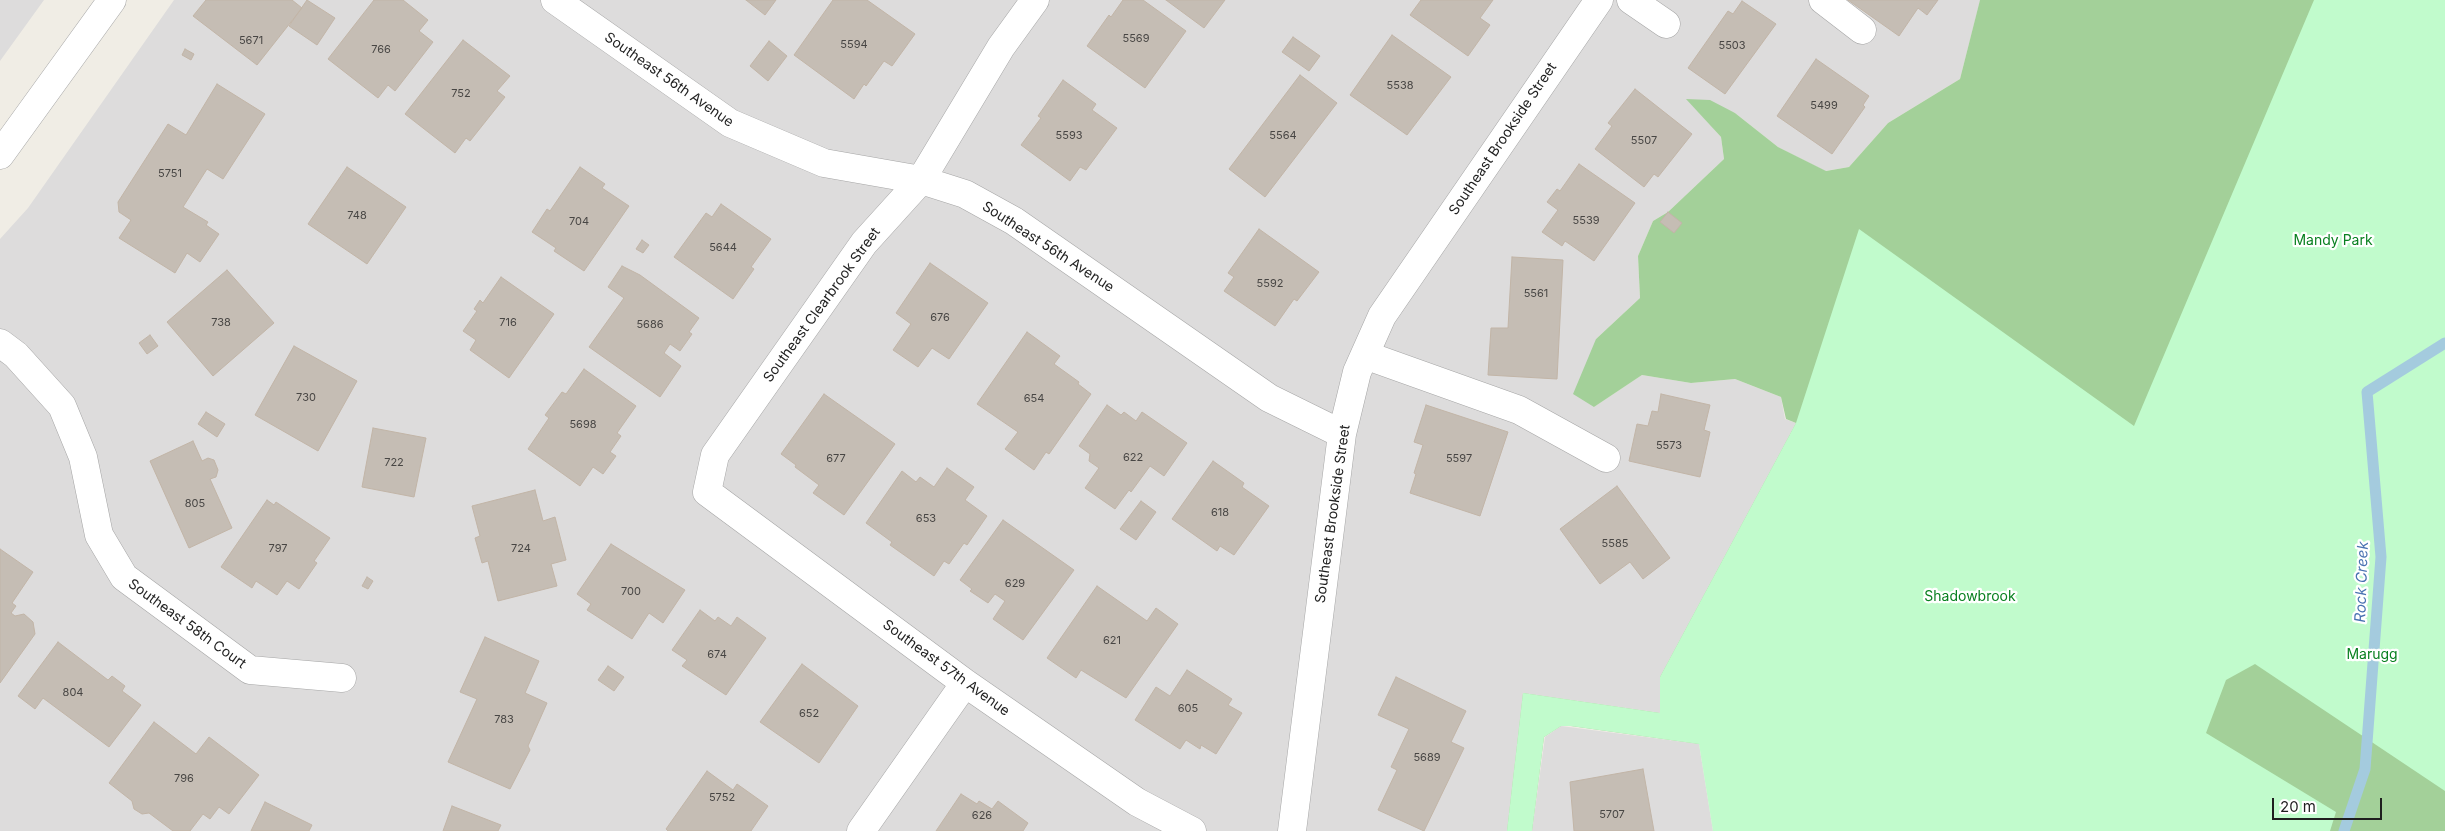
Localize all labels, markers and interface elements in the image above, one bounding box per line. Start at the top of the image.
street label: Southeast 56th Avenue [601,29,737,131]
house number: 5569 [1122,32,1150,46]
house number: 5671 [239,34,263,48]
house number: 5594 [840,38,868,52]
house number: 5503 [1718,39,1746,53]
house number: 766 [371,43,391,57]
street label: Southeast Brookside Street [1446,60,1560,218]
house number: 5538 [1387,79,1413,93]
house number: 752 [451,87,471,101]
house number: 5499 [1810,99,1838,113]
house number: 5593 [1056,129,1082,143]
house number: 5564 [1269,129,1297,143]
house number: 5507 [1631,134,1657,148]
house number: 5751 [158,167,182,181]
street label: Southeast 56th Avenue [979,198,1117,296]
house number: 748 [347,209,367,223]
house number: 5539 [1573,214,1599,228]
house number: 704 [569,215,589,229]
street label: Southeast Clearbrook Street [760,224,884,386]
park label: Mandy Park [2293,233,2373,249]
house number: 5644 [709,241,737,255]
house number: 5592 [1257,277,1283,291]
house number: 5561 [1524,287,1548,301]
house number: 676 [930,311,950,325]
house number: 738 [211,316,231,330]
house number: 716 [499,316,517,330]
house number: 5686 [636,318,664,332]
house number: 730 [296,391,316,405]
house number: 654 [1024,392,1044,406]
house number: 5698 [569,418,597,432]
street label: Southeast Brookside Street [1312,424,1354,604]
house number: 5573 [1656,439,1682,453]
house number: 622 [1123,451,1143,465]
house number: 677 [826,452,846,466]
house number: 5597 [1446,452,1472,466]
house number: 722 [384,456,404,470]
house number: 805 [185,497,205,511]
house number: 618 [1211,506,1229,520]
house number: 653 [916,512,936,526]
house number: 5585 [1602,537,1628,551]
water label: Rock Creek [2352,541,2372,623]
house number: 797 [269,542,287,556]
house number: 724 [511,542,531,556]
street label: Southeast 58th Court [125,576,249,672]
house number: 629 [1005,577,1025,591]
house number: 700 [621,585,641,599]
park label: Shadowbrook [1924,589,2016,605]
street label: Southeast 57th Avenue [879,616,1013,720]
house number: 621 [1103,634,1121,648]
park label: Marugg [2346,647,2398,663]
house number: 674 [707,648,727,662]
house number: 804 [63,686,83,700]
house number: 605 [1178,702,1198,716]
house number: 652 [799,707,819,721]
house number: 783 [494,713,514,727]
house number: 5689 [1413,751,1441,765]
house number: 796 [174,772,194,786]
scale bar [2275,788,2385,820]
house number: 5752 [709,791,735,805]
text: 20 m [2280,797,2316,816]
house number: 5707 [1599,808,1625,822]
house number: 626 [972,809,992,823]

